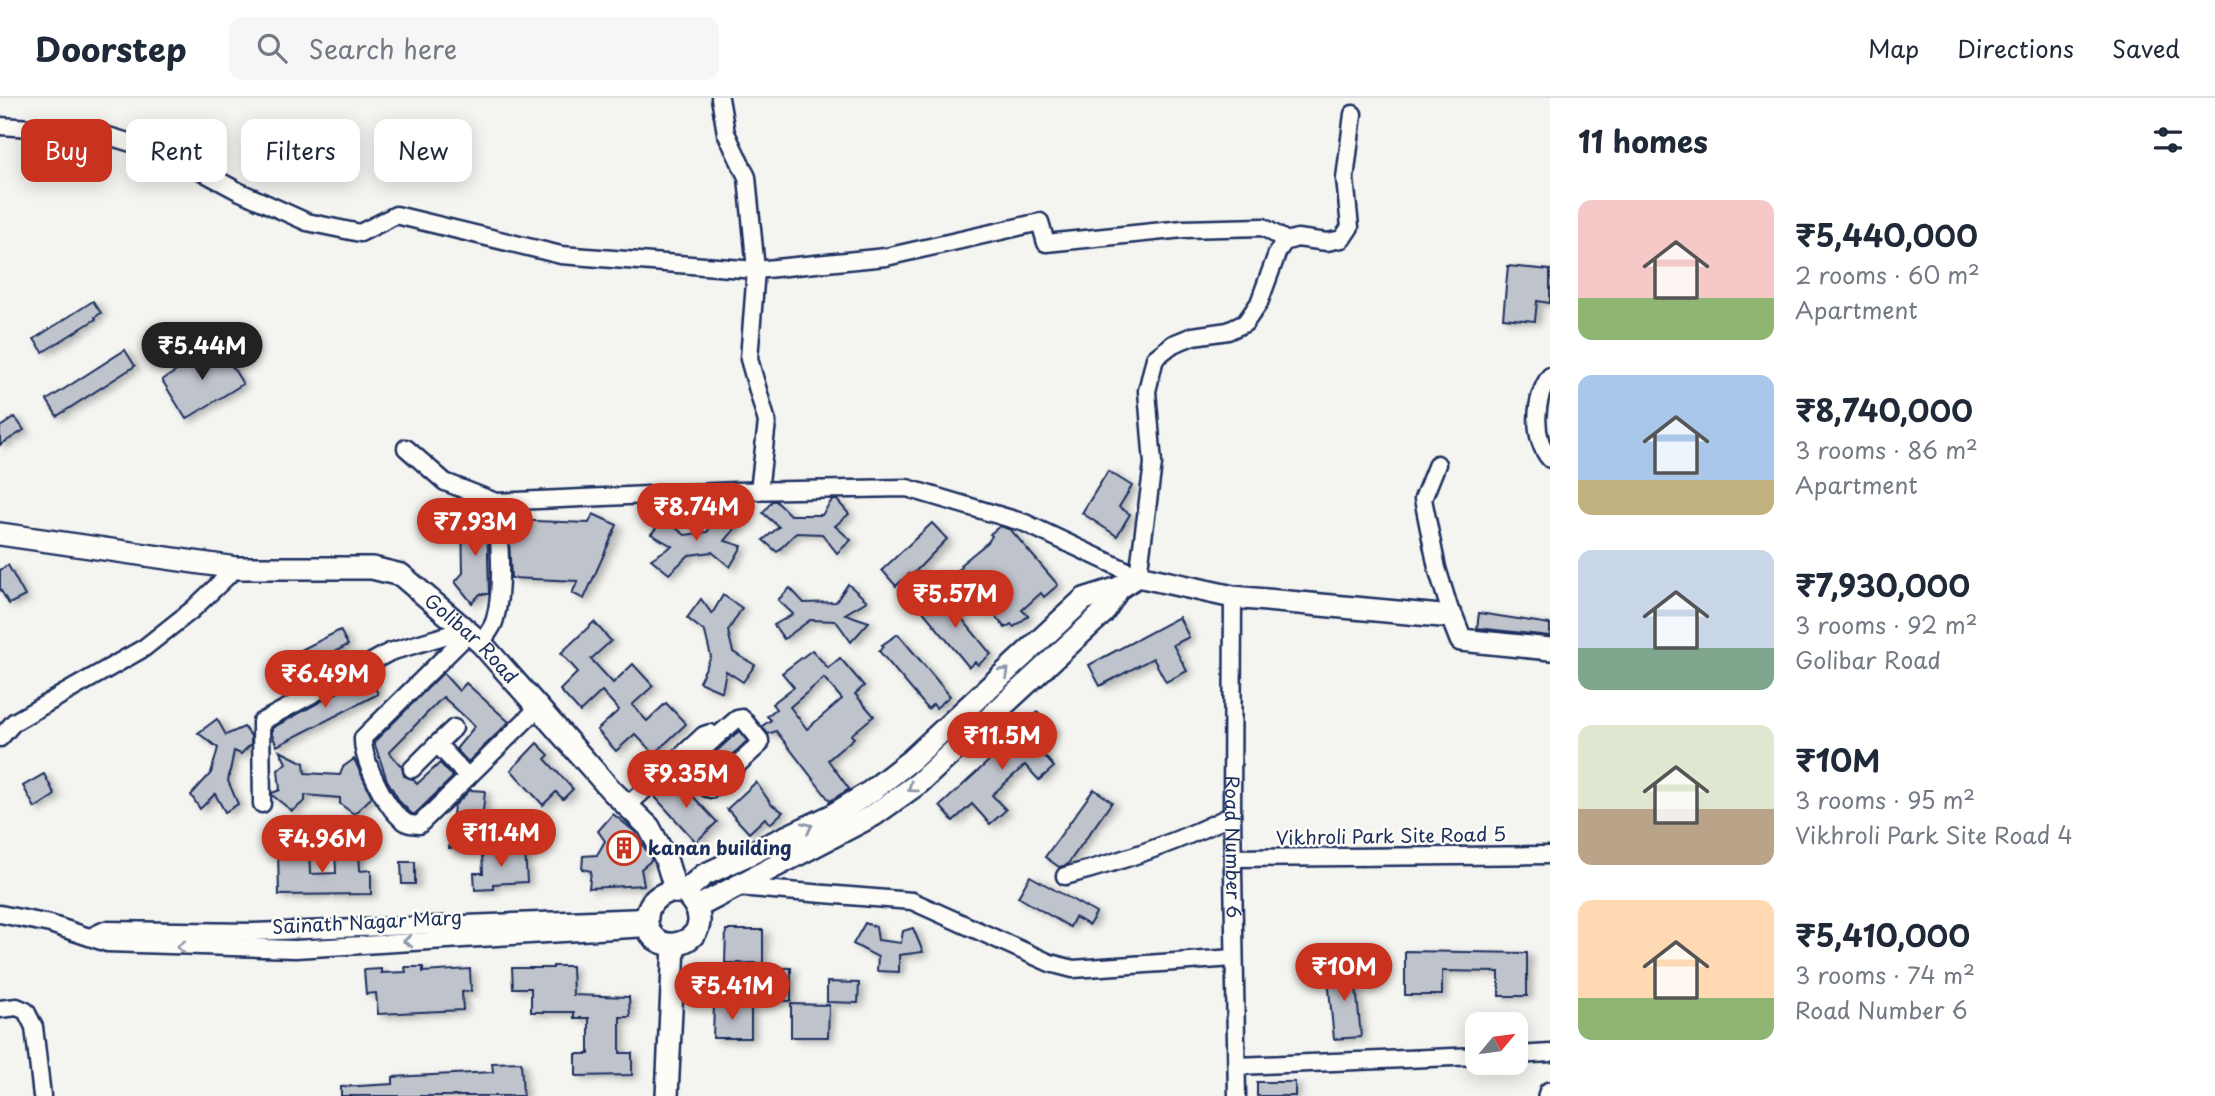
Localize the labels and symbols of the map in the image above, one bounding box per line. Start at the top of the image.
pin: ₹5.44M [145,322,259,382]
pin: ₹8.74M [639,484,753,543]
pin: ₹7.93M [418,498,532,558]
pin: ₹5.57M [898,570,1012,630]
street label: Golibar Road [419,586,525,689]
pin: ₹6.49M [268,650,382,710]
one-way arrow [997,668,1010,680]
pin: ₹11.5M [945,712,1059,772]
pin: ₹9.35M [629,750,743,810]
street label: Road Number 6 [1219,776,1249,919]
one-way arrow [907,780,920,792]
pin: ₹11.4M [444,810,558,869]
pin: ₹4.96M [265,816,379,875]
street label: Vikhroli Park Site Road 5 [1276,819,1506,851]
one-way arrow [801,821,813,835]
building icon: kanan building [605,829,643,867]
place label: kanan building [648,833,792,861]
street label: Sainath Nagar Marg [271,902,463,940]
one-way arrow [403,934,414,949]
one-way arrow [175,939,186,954]
pin: ₹10M [1303,944,1385,1003]
pin: ₹5.41M [675,962,789,1022]
north arrow [1465,1012,1528,1074]

